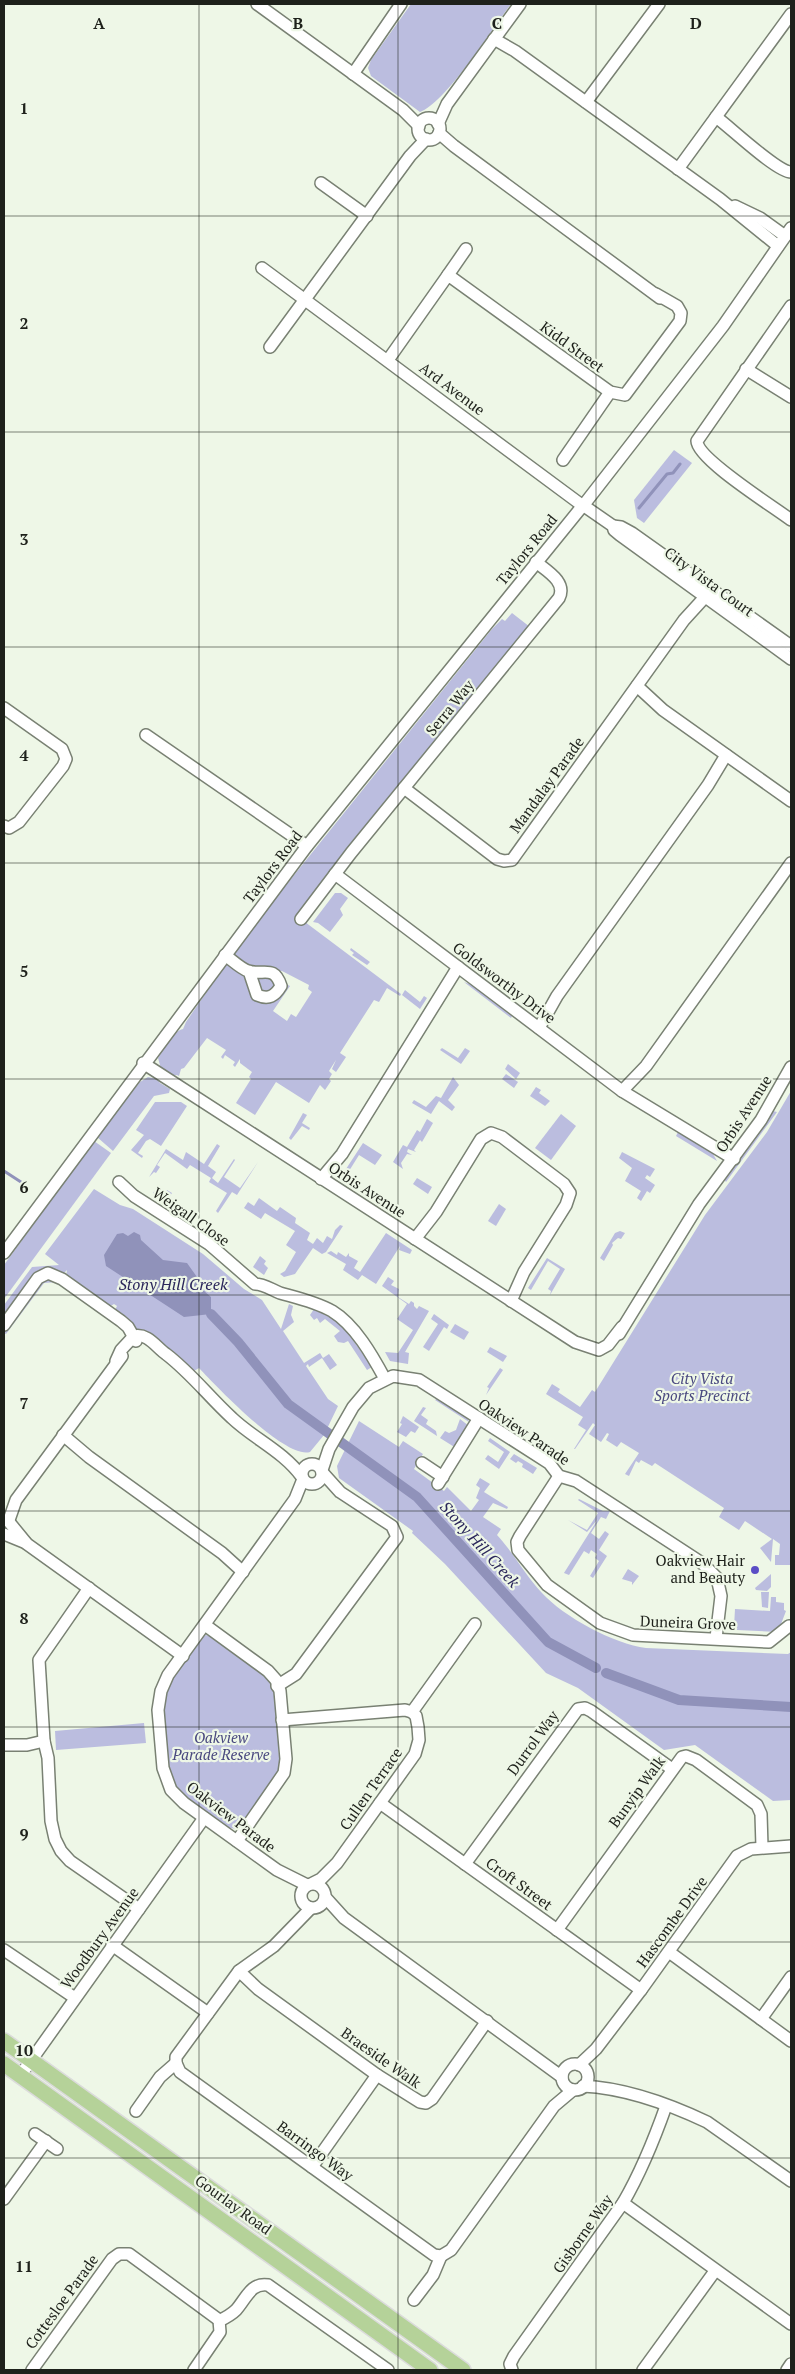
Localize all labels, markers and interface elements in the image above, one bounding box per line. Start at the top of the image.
text: A [93,12,105,34]
text: B [293,12,303,34]
text: C [492,12,502,34]
text: D [690,12,702,34]
text: 1 [19,97,29,119]
text: 2 [19,312,29,334]
street label: Kidd Street [537,316,609,376]
street label: Ard Avenue [416,357,489,419]
street label: Taylors Road [491,510,561,589]
text: 3 [19,528,29,550]
street label: City Vista Court [661,542,759,621]
street label: Serra Way [421,675,478,740]
street label: Mandalay Parade [504,732,588,837]
text: 4 [19,744,29,766]
street label: Taylors Road [238,826,306,907]
street label: Goldsworthy Drive [449,937,560,1028]
text: 5 [19,960,29,982]
street label: Orbis Avenue [711,1071,776,1156]
street label: Orbis Avenue [325,1157,410,1222]
text: 6 [19,1176,29,1198]
street label: Weigall Close [149,1182,234,1250]
water label: Stony Hill Creek [118,1273,228,1295]
park label: City Vista Sports Precinct [654,1368,751,1405]
text: 7 [19,1392,29,1414]
street label: Oakview Parade [475,1393,574,1469]
water label: Stony Hill Creek [435,1496,525,1592]
place label: Oakview Hair and Beauty [656,1550,745,1587]
marker: Oakview Hair and Beauty [749,1564,761,1576]
text: 8 [19,1607,29,1629]
street label: Duneira Grove [640,1610,736,1634]
street label: Durrol Way [502,1706,563,1779]
park label: Oakview Parade Reserve [171,1727,270,1764]
street label: Cullen Terrace [334,1743,406,1834]
street label: Bunyip Walk [603,1751,669,1831]
street label: Oakview Parade [183,1776,280,1856]
text: 9 [19,1823,29,1845]
street label: Croft Street [482,1852,557,1914]
street label: Hascombe Drive [631,1872,711,1971]
street label: Woodbury Avenue [56,1883,143,1992]
street label: Braeside Walk [338,2022,426,2092]
text: 10 [15,2039,33,2061]
street label: Barringo Way [273,2116,358,2185]
street label: Gourlay Road [191,2170,276,2239]
street label: Gisborne Way [548,2190,617,2277]
street label: Cottesloe Parade [20,2250,102,2353]
text: 11 [15,2255,33,2277]

